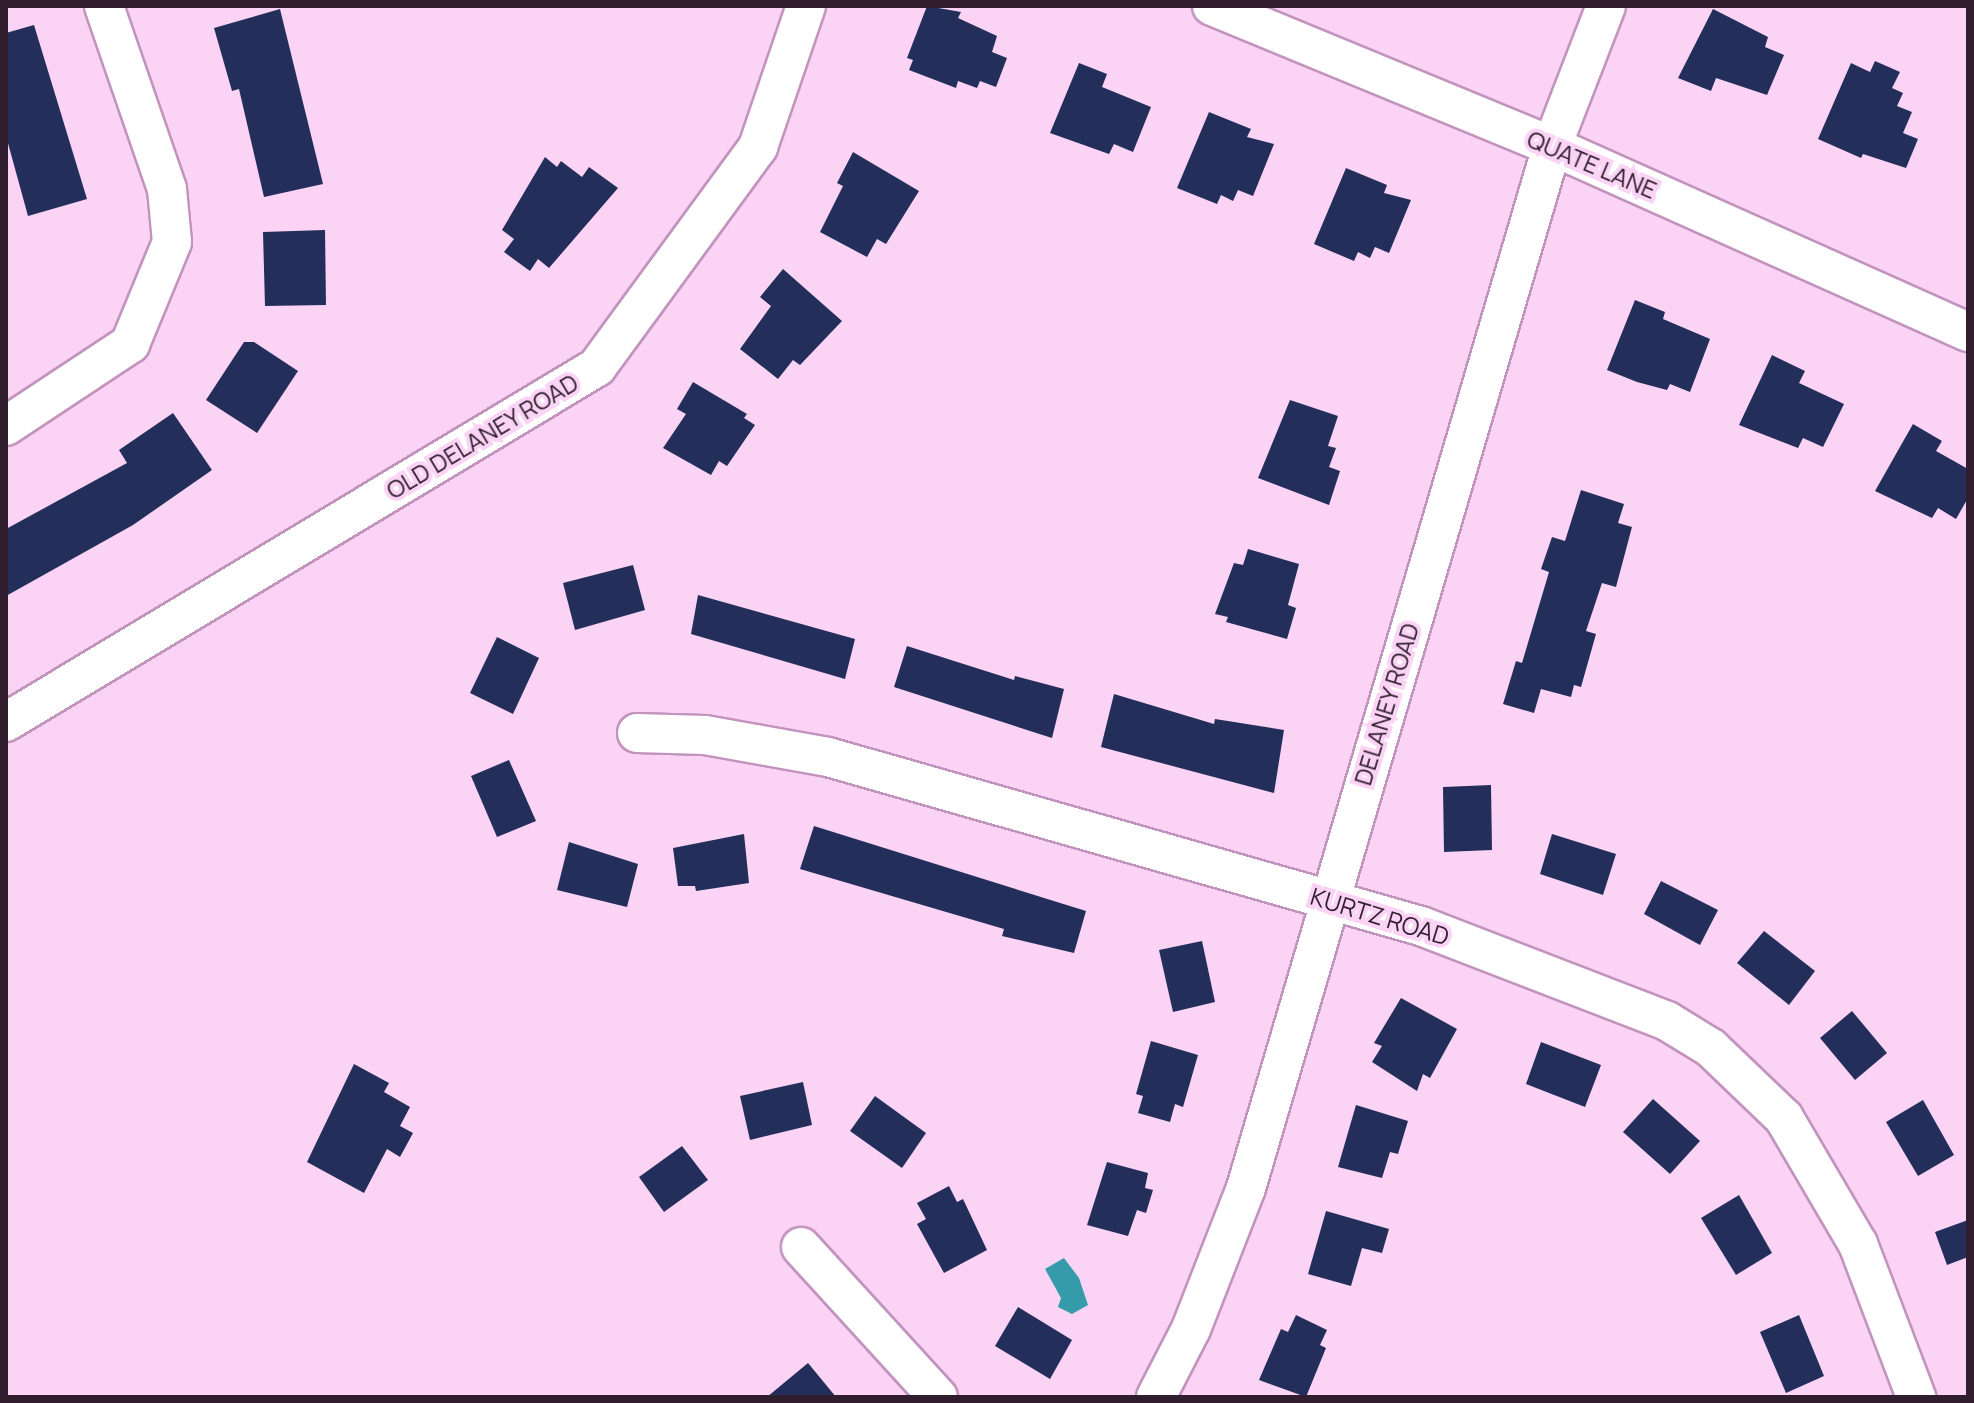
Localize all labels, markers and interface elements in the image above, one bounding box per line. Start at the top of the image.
street label: QUATE LANE [1523,124,1661,204]
street label: OLD DELANEY ROAD [381,367,583,505]
street label: DELANEY ROAD [1348,619,1424,789]
street label: KURTZ ROAD [1307,881,1453,951]

